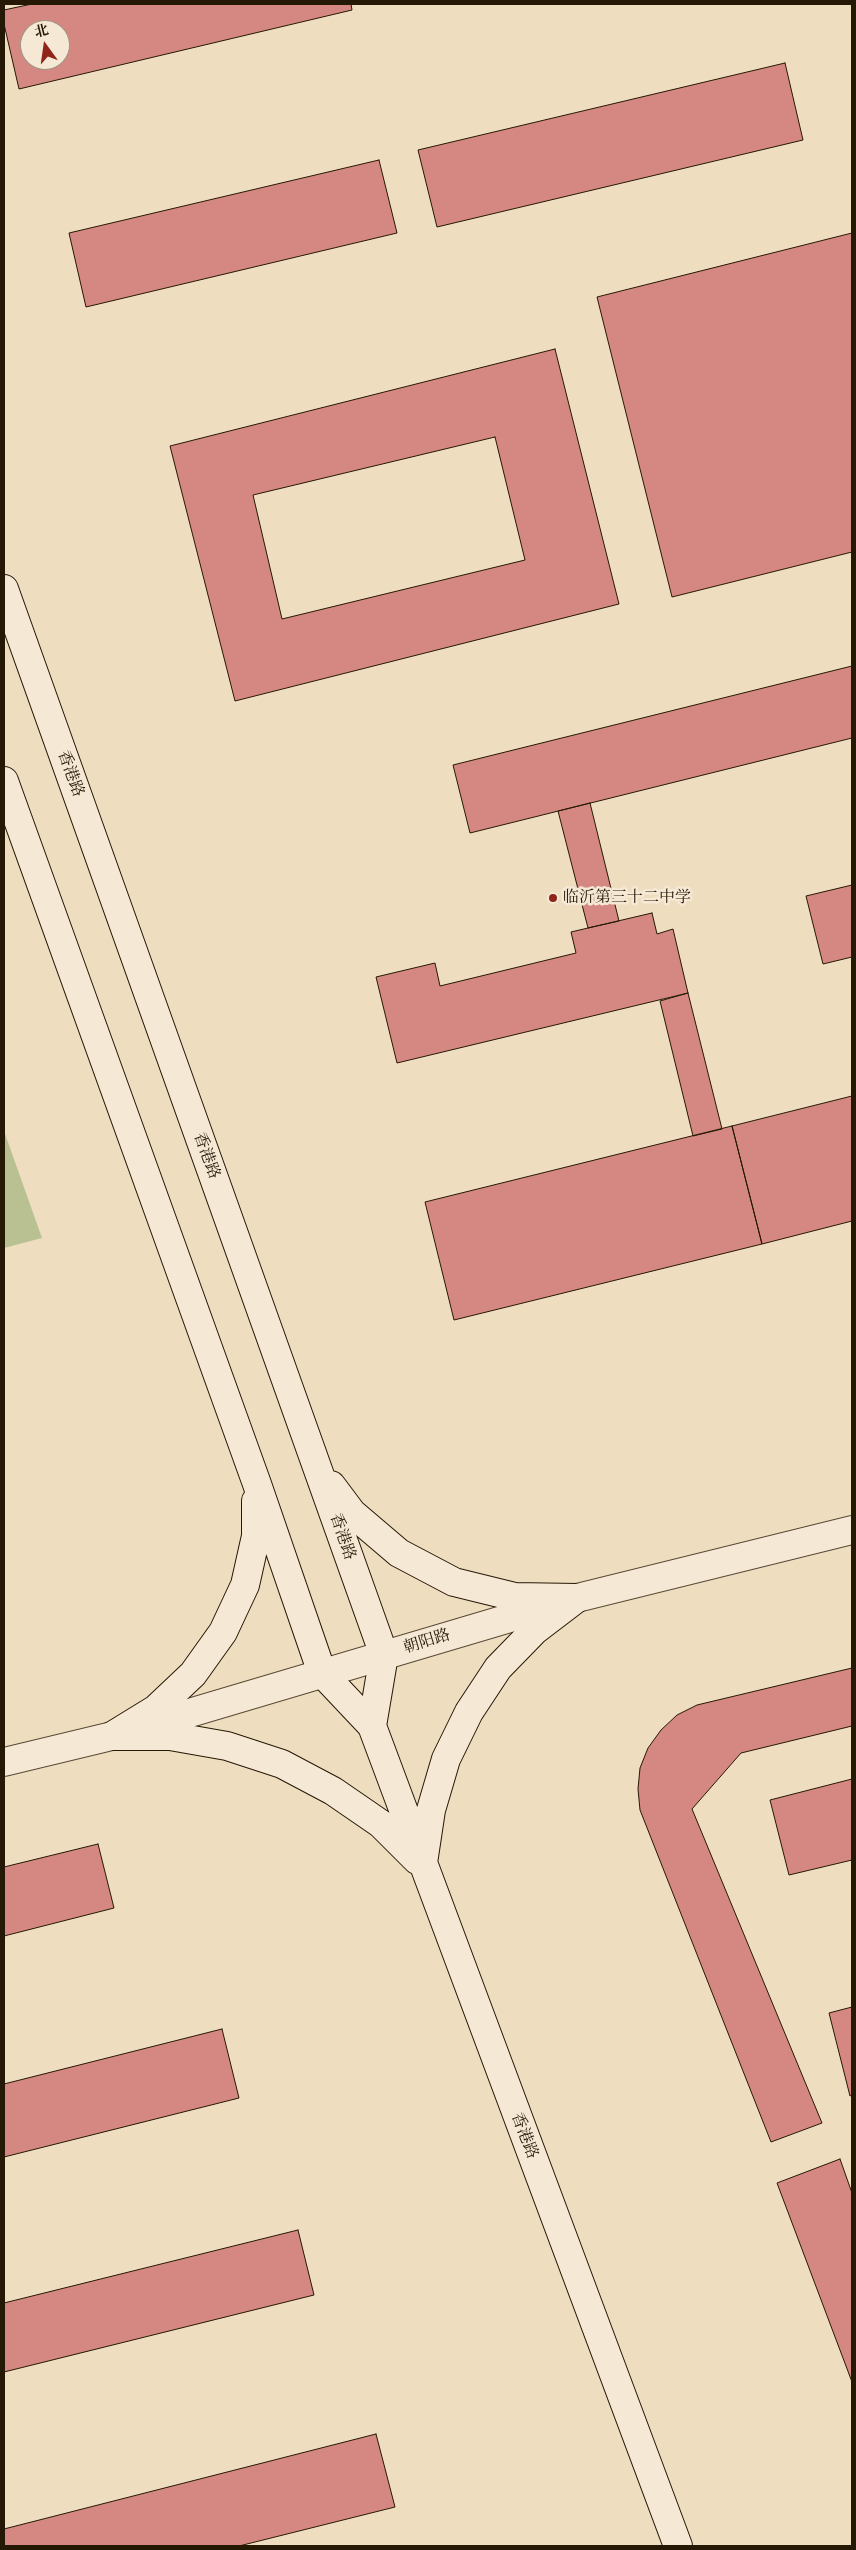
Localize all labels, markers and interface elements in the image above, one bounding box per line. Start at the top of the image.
north arrow [20,20,70,70]
text: 北 [33,21,51,42]
street label: 香港路 [53,748,87,800]
place label: 临沂第三十二中学 [563,888,691,908]
marker: 临沂第三十二中学 [547,892,559,904]
street label: 香港路 [189,1130,223,1182]
street label: 香港路 [325,1511,359,1563]
street label: 朝阳路 [401,1626,453,1658]
street label: 香港路 [506,2110,542,2162]

